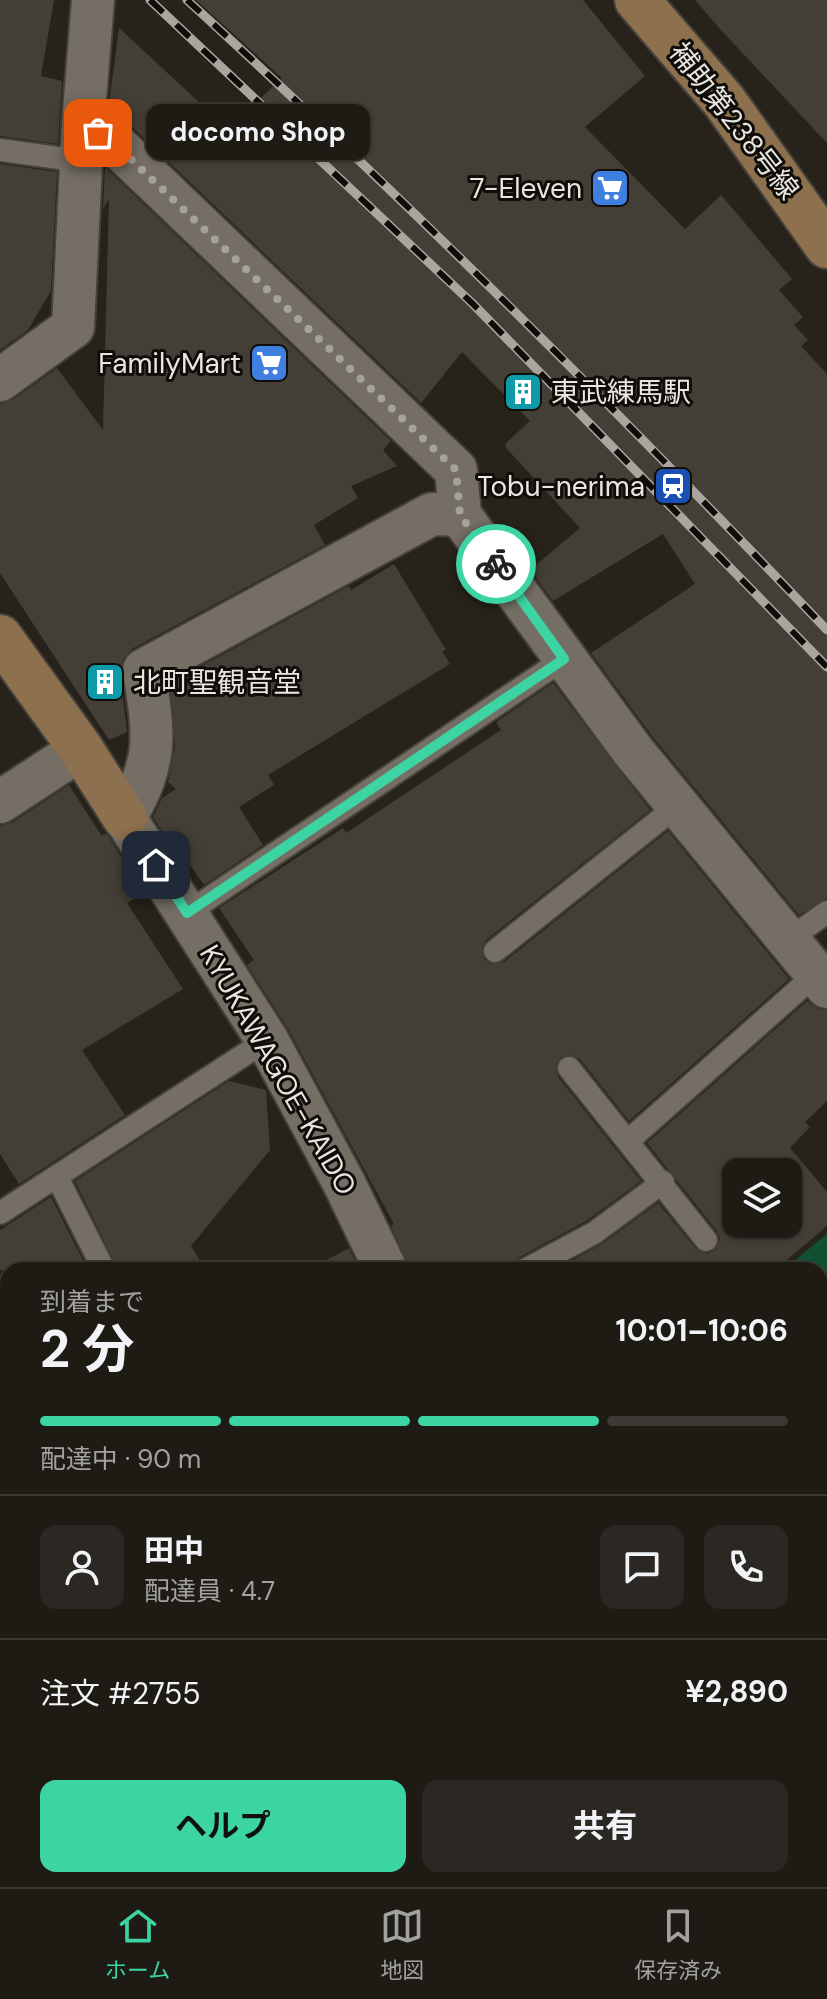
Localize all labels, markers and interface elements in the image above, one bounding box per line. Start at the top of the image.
street label: 補助第238号線 [661,35,807,207]
pin [64,99,132,167]
callout: docomo Shop [146,105,370,161]
icon: bag [76,111,120,155]
text: docomo Shop [170,115,346,149]
supermarket icon: 7-Eleven [589,167,631,209]
place label: 7-Eleven [469,170,582,207]
supermarket icon: FamilyMart [248,342,290,384]
place label: FamilyMart [98,345,241,382]
building icon: 東武練馬駅 [502,371,544,413]
place label: 東武練馬駅 [551,374,691,411]
station icon: Tobu-nerima [652,465,694,507]
place label: Tobu-nerima [477,468,645,505]
courier [456,524,536,604]
icon: bike [474,542,518,586]
building icon: 北町聖観音堂 [84,661,126,703]
place label: 北町聖観音堂 [133,664,301,701]
pin [122,831,190,899]
icon: home [134,843,178,887]
street label: KYUKAWAGOE-KAIDO [191,938,365,1202]
map controls [722,1158,802,1238]
button: layers [722,1158,802,1238]
text: 到着まで [40,1285,144,1319]
text: 10:01–10:06 [616,1311,788,1350]
text: 2 分 [40,1315,134,1383]
text: 配達中 · 90 m [40,1442,201,1476]
button: person [40,1525,124,1609]
button: chat [600,1525,684,1609]
button: phone [704,1525,788,1609]
text: 田中 [144,1531,204,1570]
text: 配達員 · 4.7 [144,1574,275,1608]
text: ¥2,890 [685,1672,788,1711]
text: 注文 #2755 [40,1674,201,1713]
button: ヘルプ [40,1780,406,1872]
button: 共有 [422,1780,788,1872]
tab: ホーム [105,1904,170,1985]
tab: 地図 [380,1904,424,1985]
tab: 保存済み [634,1904,722,1985]

